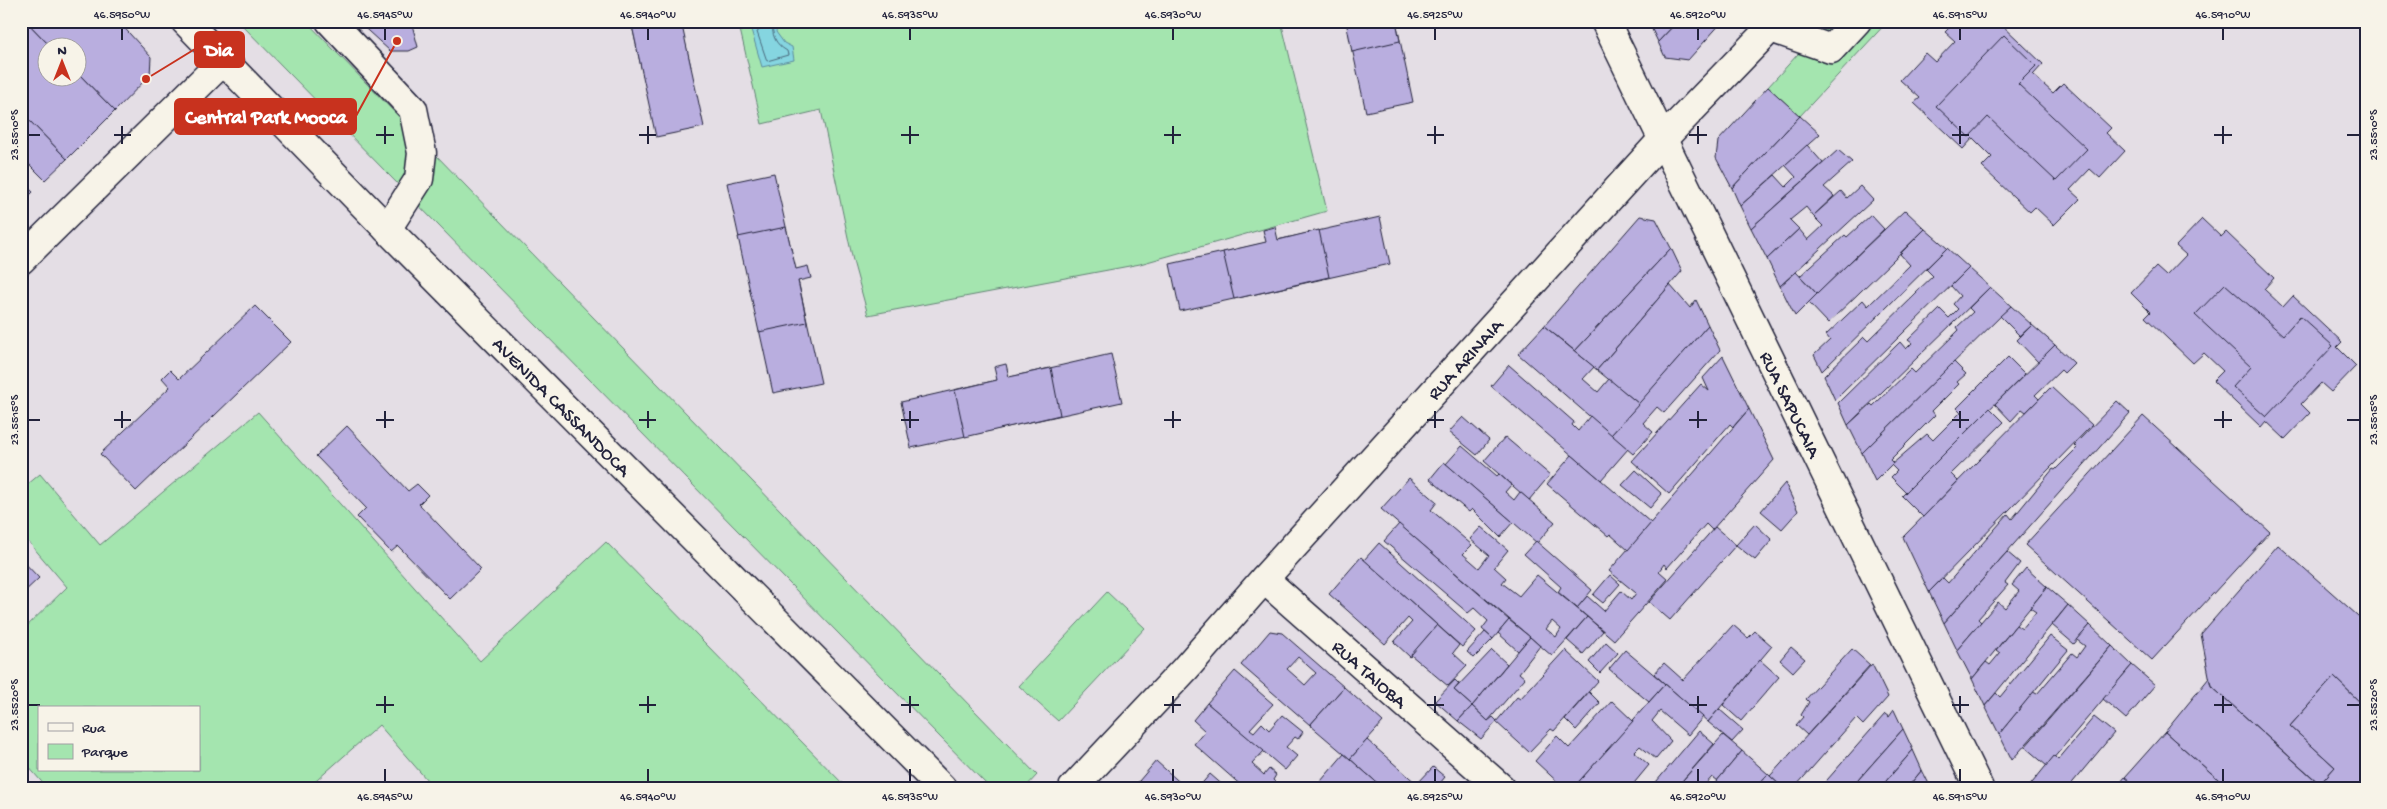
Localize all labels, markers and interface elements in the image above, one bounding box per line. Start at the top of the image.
text: 46.5950°W [94,9,150,23]
text: 46.5945°W [357,9,413,23]
text: 46.5940°W [620,9,676,23]
text: 46.5935°W [882,9,938,23]
text: 46.5930°W [1145,9,1201,23]
text: 46.5925°W [1407,9,1463,23]
text: 46.5920°W [1670,9,1726,23]
text: 46.5915°W [1933,9,1987,23]
text: 46.5910°W [2195,9,2251,23]
callout: Dia [195,32,244,67]
north arrow [38,38,88,88]
text: Dia [203,41,234,64]
text: N [57,43,67,60]
callout: Central Park Mooca [175,99,356,134]
text: Central Park Mooca [184,108,348,131]
text: 23.5510°S [9,109,23,161]
text: 23.5510°S [2368,109,2382,161]
street label: RUA ARINAIA [1424,314,1511,406]
street label: AVENIDA CASSANDOCA [486,334,635,484]
street label: RUA SAPUCAIA [1753,348,1825,464]
text: 23.5515°S [9,394,23,445]
text: 23.5515°S [2368,394,2382,445]
street label: RUA TAIOBA [1326,636,1412,716]
text: 23.5520°S [9,678,23,731]
text: 23.5520°S [2368,678,2382,731]
legend [38,706,200,772]
text: Rua [82,720,106,738]
text: Parque [81,744,128,762]
text: 46.5945°W [357,791,413,805]
text: 46.5940°W [620,791,676,805]
text: 46.5935°W [882,791,938,805]
text: 46.5930°W [1145,791,1201,805]
text: 46.5925°W [1407,791,1463,805]
text: 46.5920°W [1670,791,1726,805]
text: 46.5915°W [1933,791,1987,805]
text: 46.5910°W [2195,791,2251,805]

